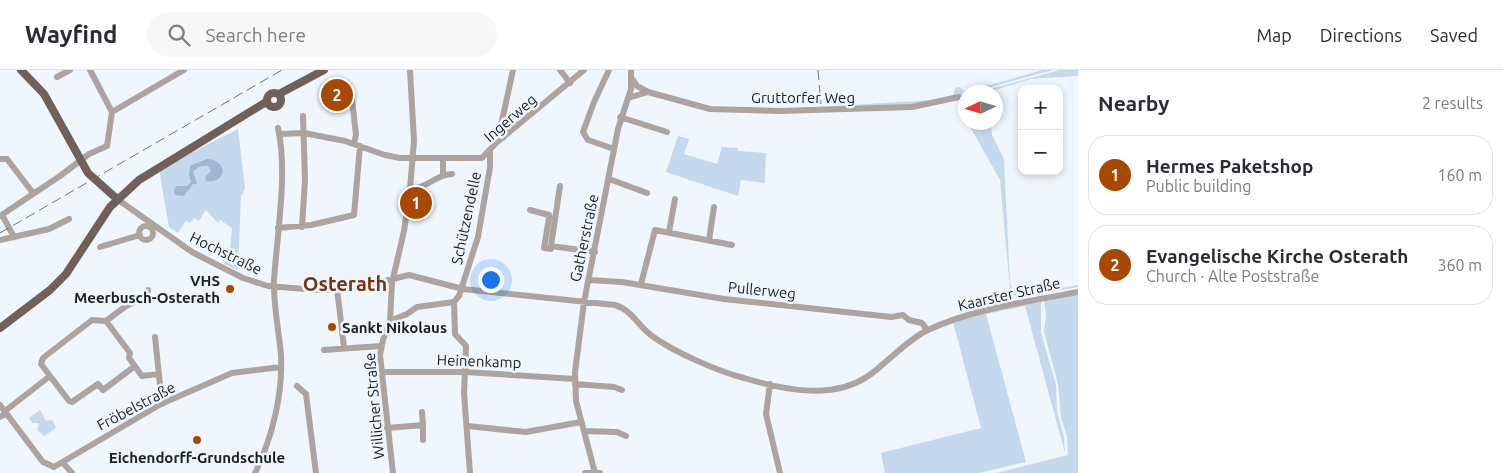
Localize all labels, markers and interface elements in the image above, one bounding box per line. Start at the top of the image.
search box [147,12,497,57]
text: Wayfind [25,21,117,48]
icon: search [165,21,193,49]
text: Search here [205,24,306,46]
text: Map [1256,25,1292,45]
text: Directions [1320,25,1402,45]
text: Saved [1430,25,1478,45]
pin: 2 [321,76,353,114]
north arrow [958,85,1003,130]
map controls [1018,85,1063,175]
button: + [1018,85,1063,130]
street label: Gruttorfer Weg [751,89,855,106]
street label: Ingerweg [480,91,540,145]
text: Nearby [1098,91,1169,115]
text: 2 results [1422,94,1483,112]
button: − [1018,130,1063,175]
text: Hermes Paketshop [1146,155,1313,177]
text: 1 [1110,166,1120,184]
text: 160 m [1437,166,1482,184]
street label: Schützendelle [448,170,484,266]
text: Public building [1146,177,1251,195]
pin: 1 [400,184,432,222]
street label: Gatherstraße [566,193,602,283]
street label: Hochstraße [187,228,265,278]
text: Evangelische Kirche Osterath [1146,245,1408,267]
text: 2 [1110,256,1120,274]
text: 360 m [1437,256,1482,274]
your location [478,267,504,293]
text: Church · Alte Poststraße [1146,267,1319,285]
place label: VHS Meerbusch-Osterath [74,272,220,306]
district label: Osterath [303,272,387,295]
street label: Kaarster Straße [956,274,1062,314]
street label: Pullerweg [727,278,797,302]
marker: VHS Meerbusch-Osterath [224,283,236,295]
place label: Sankt Nikolaus [342,319,447,336]
marker: Sankt Nikolaus [326,321,338,333]
street label: Heinenkamp [436,351,522,371]
street label: Willicher Straße [361,352,387,460]
street label: Fröbelstraße [94,378,178,434]
marker: Eichendorff-Grundschule [191,434,203,446]
place label: Eichendorff-Grundschule [109,449,285,466]

